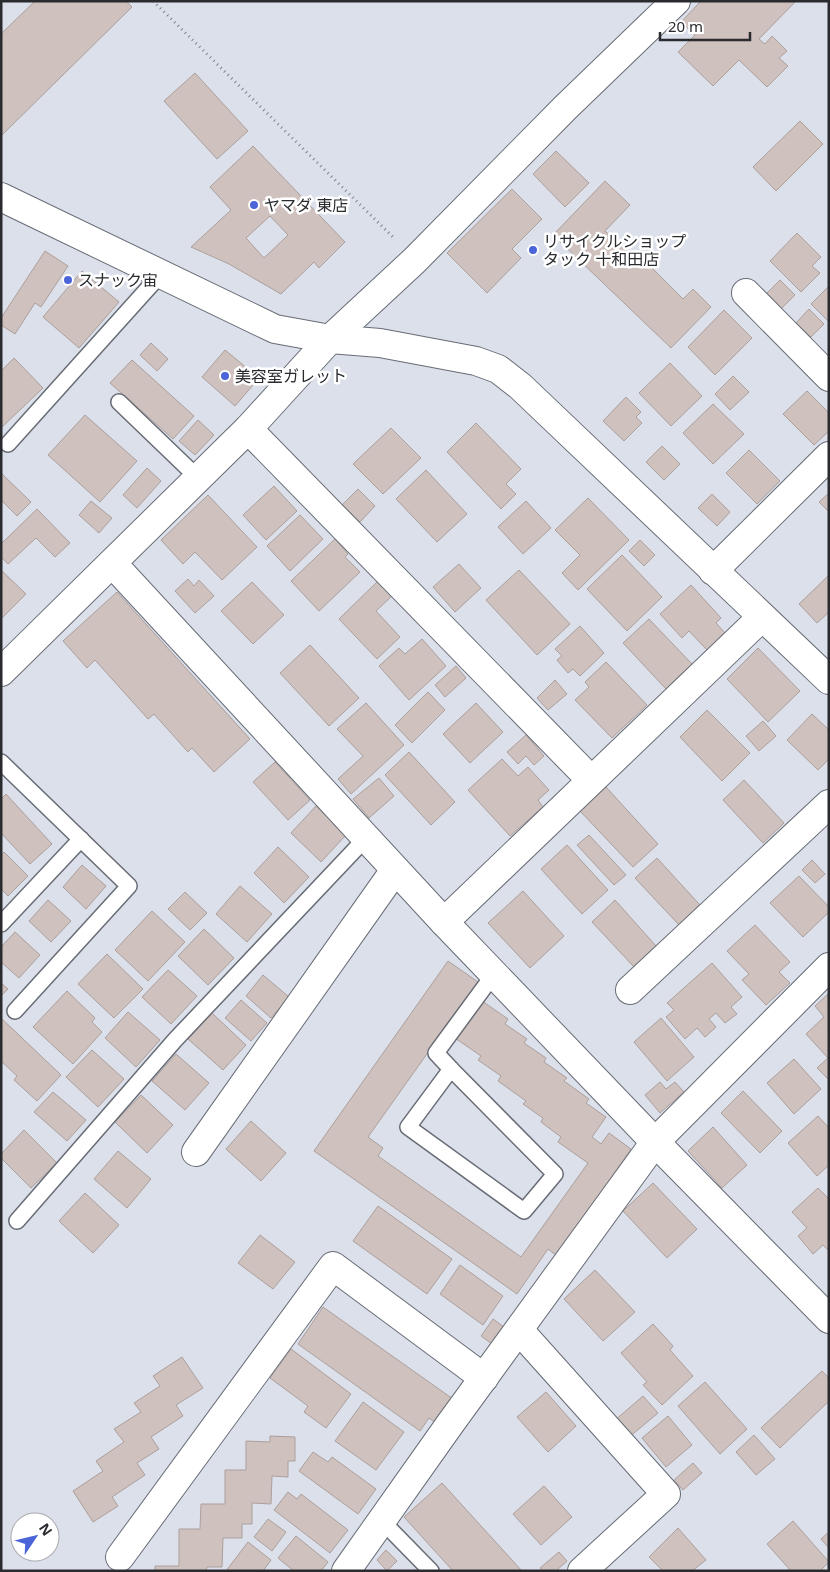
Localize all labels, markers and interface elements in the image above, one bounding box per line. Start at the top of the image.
scale bar [660,10,750,42]
text: 20 m [668,16,703,36]
place label: ヤマダ 東店 [264,194,348,216]
marker: ヤマダ 東店 [248,199,260,211]
place label: リサイクルショップ タック 十和田店 [543,230,686,270]
marker: リサイクルショップ タック 十和田店 [527,244,539,256]
place label: スナック宙 [78,269,158,291]
marker: スナック宙 [62,274,74,286]
place label: 美容室ガレット [235,365,347,387]
marker: 美容室ガレット [219,370,231,382]
north arrow [10,1512,60,1562]
text: N [35,1519,57,1539]

